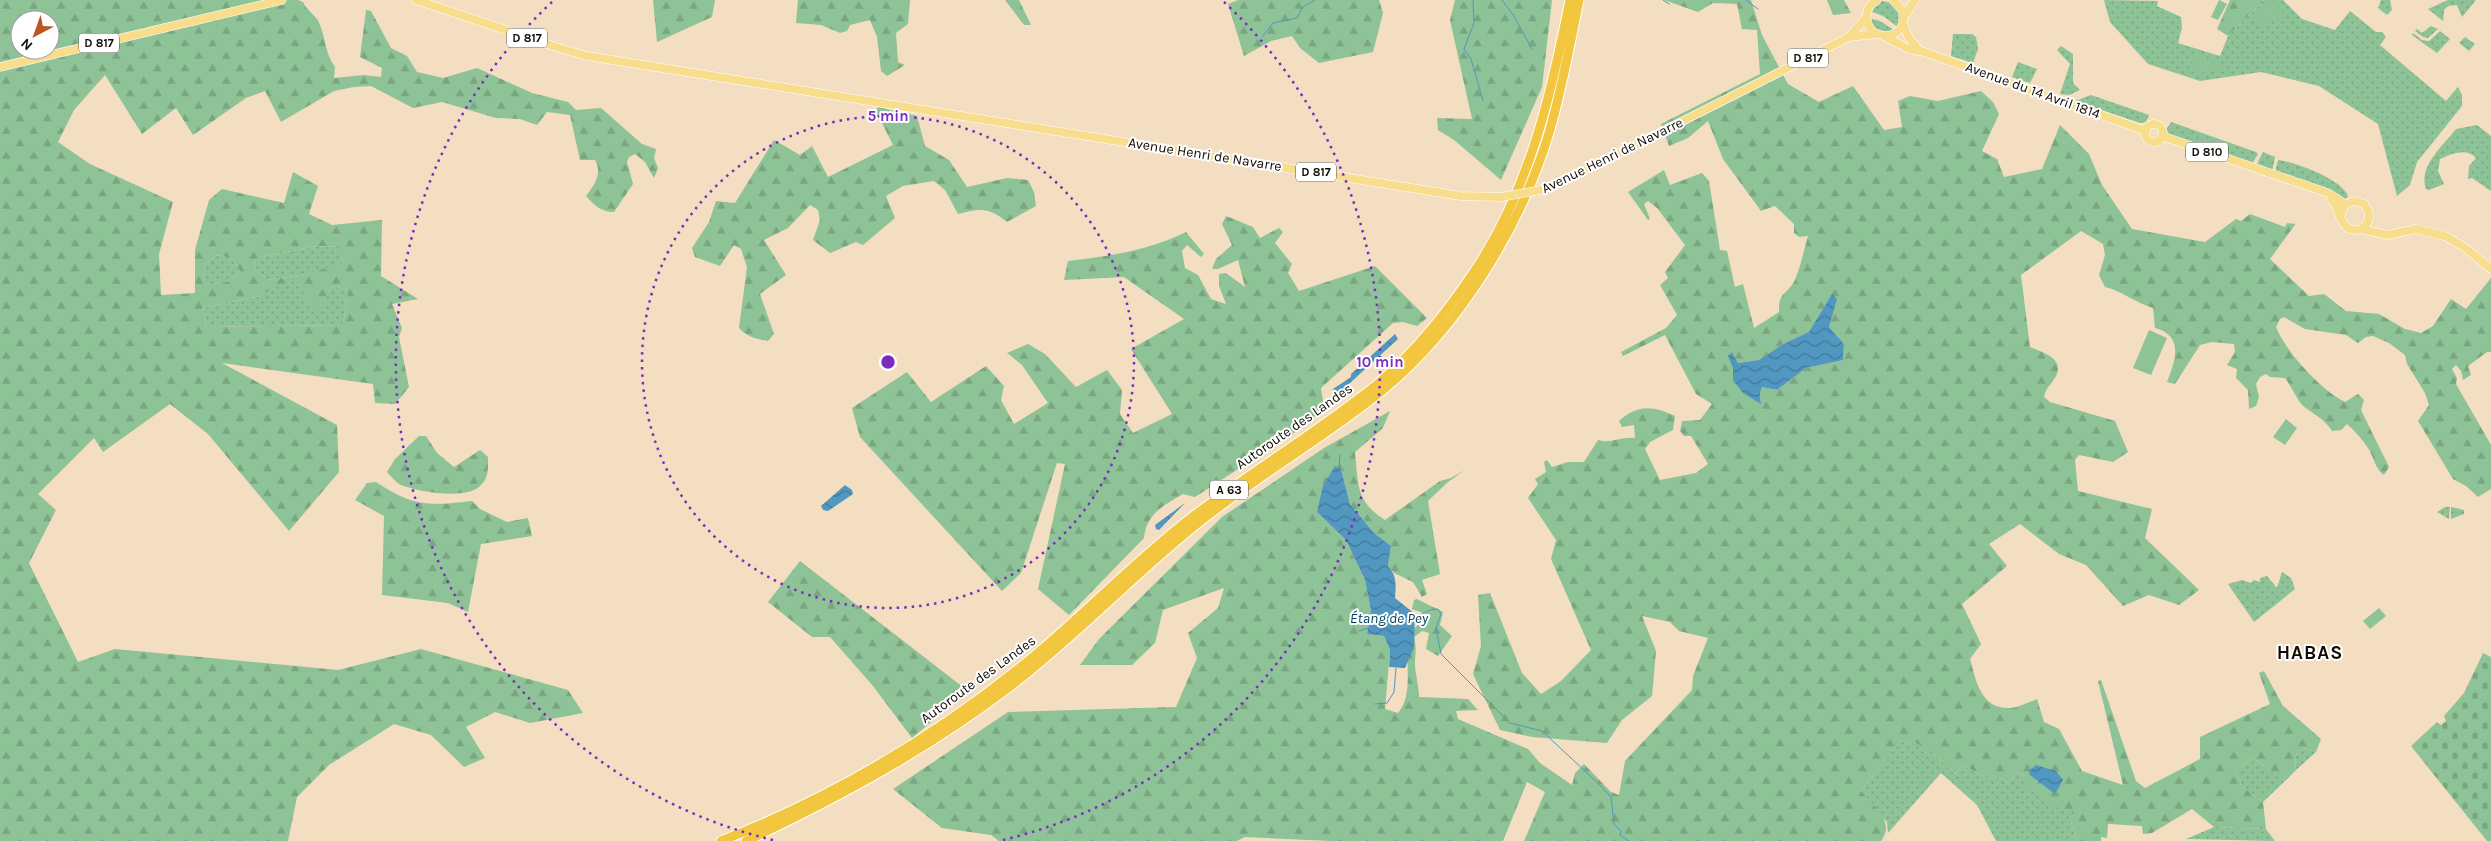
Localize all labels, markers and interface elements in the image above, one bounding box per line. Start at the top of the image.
north arrow [10,10,60,60]
road number: D 817 [507,28,547,48]
road number: D 817 [79,34,119,52]
text: N [17,35,36,54]
road number: D 817 [1788,48,1828,68]
street label: Avenue du 14 Avril 1814 [1963,58,2103,123]
text: 5 min [867,107,909,125]
street label: Avenue Henri de Navarre [1539,114,1686,197]
street label: Avenue Henri de Navarre [1127,134,1283,175]
road number: D 810 [2186,142,2228,162]
road number: D 817 [1296,162,1336,182]
centre of rings [879,353,897,371]
text: 10 min [1356,353,1404,371]
street label: Autoroute des Landes [1233,380,1356,473]
road number: A 63 [1210,480,1248,500]
water label: Étang de Pey [1350,609,1429,627]
street label: Autoroute des Landes [917,632,1039,727]
district label: HABAS [2277,642,2343,664]

